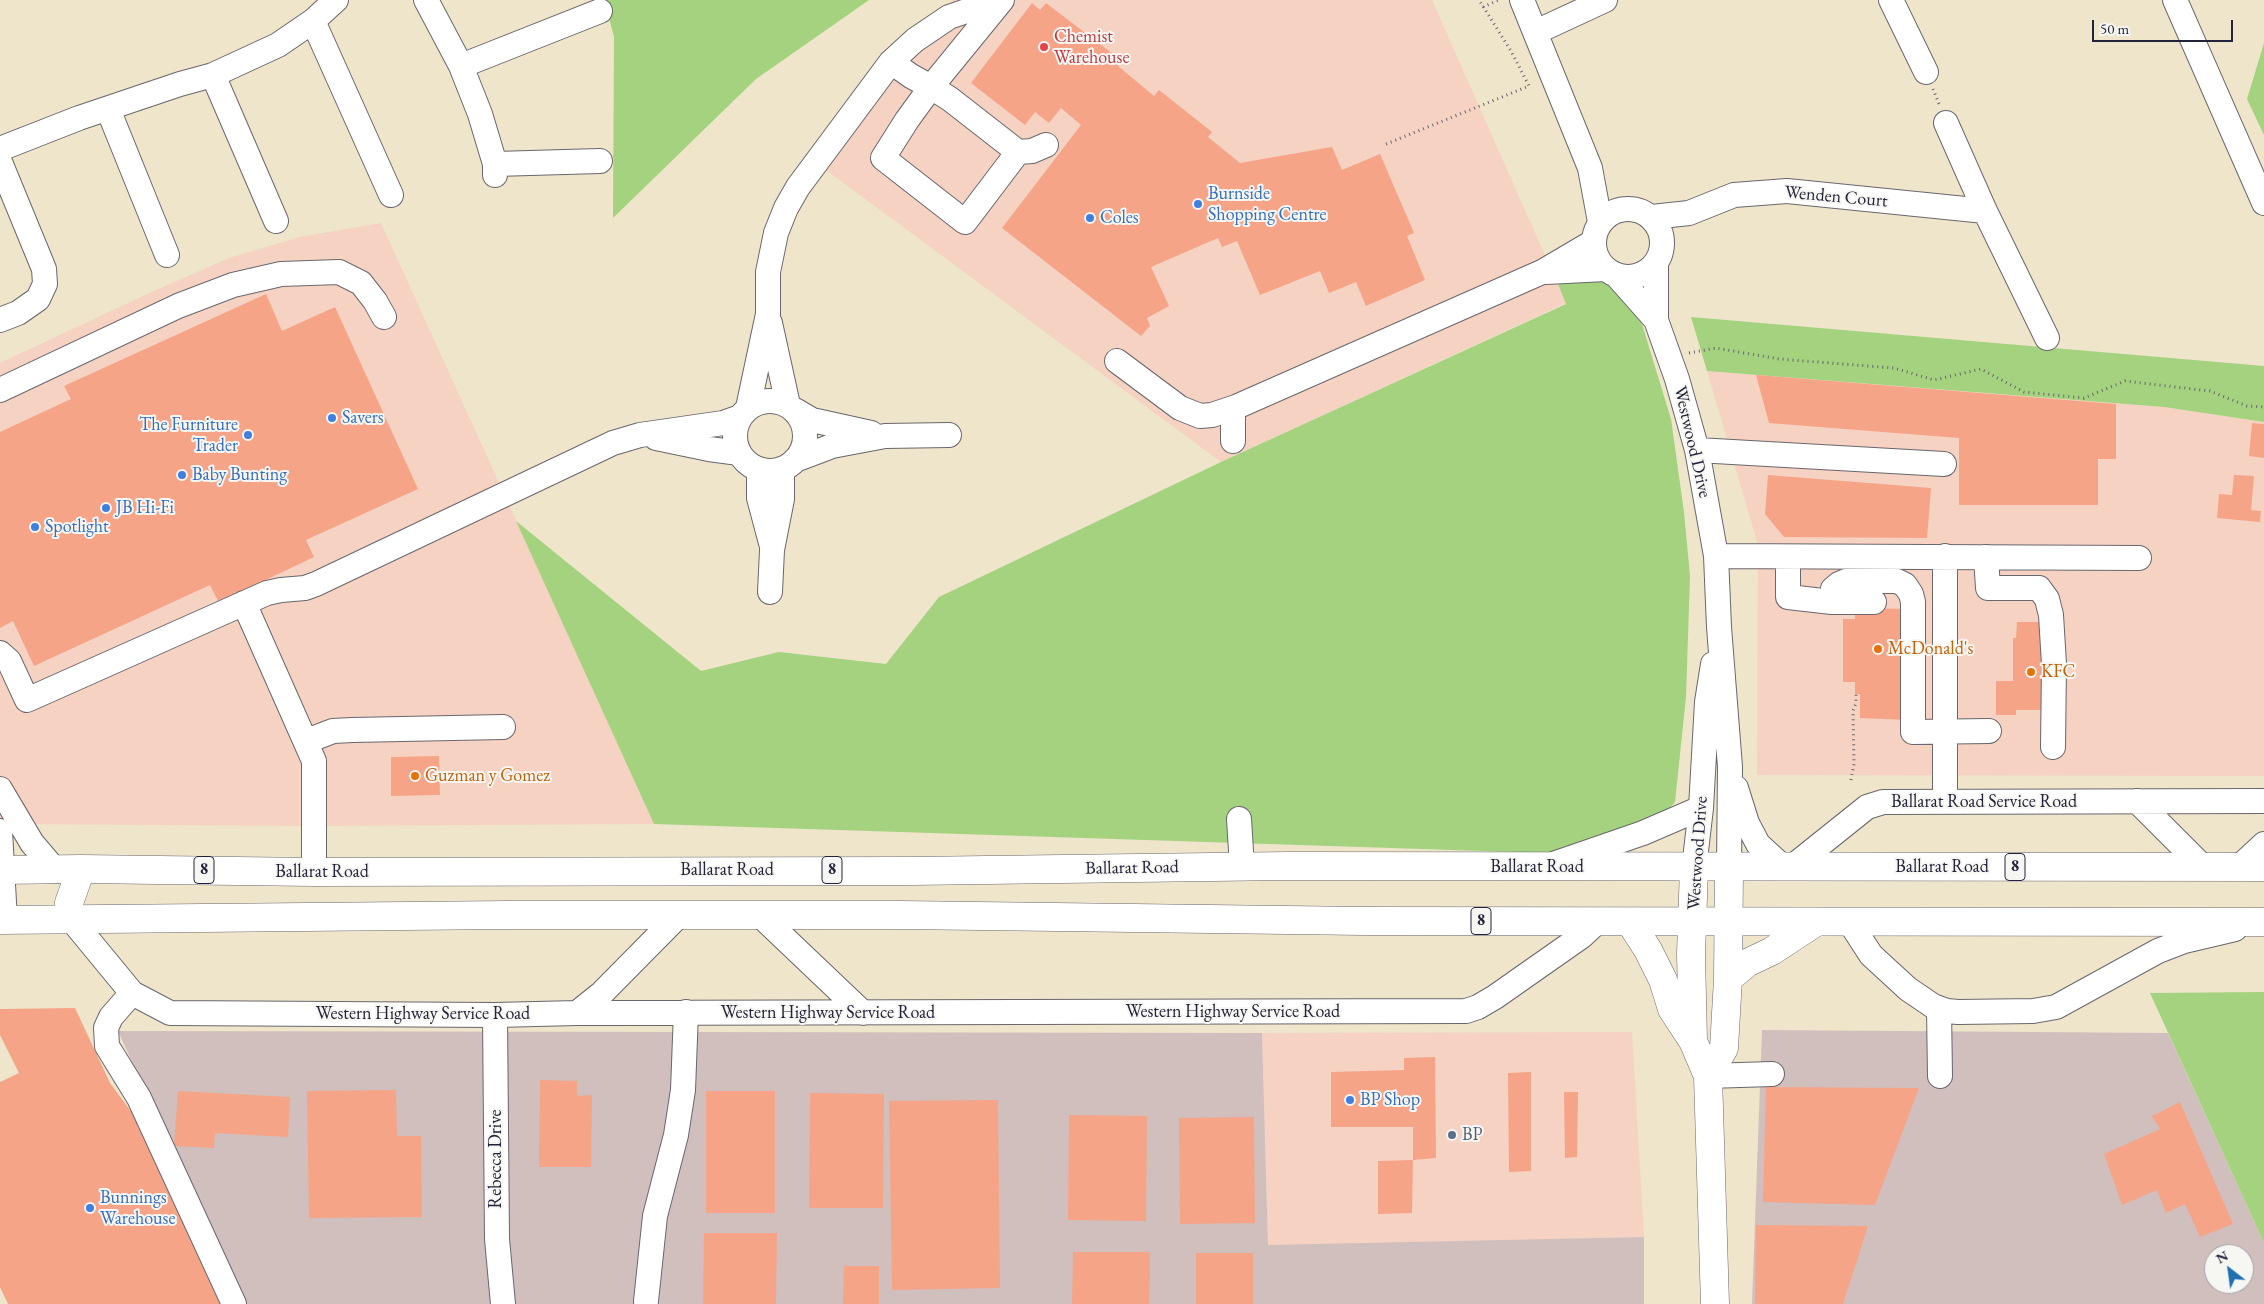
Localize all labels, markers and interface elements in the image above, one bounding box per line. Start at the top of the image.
scale bar [2094,10,2235,42]
text: 50 m [2100,19,2129,38]
place label: Chemist Warehouse [1054,26,1129,68]
marker: Chemist Warehouse [1038,41,1050,53]
street label: Wenden Court [1784,182,1888,212]
place label: Burnside Shopping Centre [1208,183,1327,225]
marker: Burnside Shopping Centre [1192,198,1204,210]
place label: Coles [1100,207,1139,229]
marker: Coles [1084,212,1096,224]
street label: Westwood Drive [1669,384,1715,500]
place label: Savers [342,407,383,429]
marker: Savers [326,412,338,424]
place label: The Furniture Trader [139,414,238,456]
marker: The Furniture Trader [242,429,254,441]
place label: Baby Bunting [192,464,287,486]
marker: Baby Bunting [176,469,188,481]
place label: JB Hi-Fi [116,497,174,519]
marker: JB Hi-Fi [100,502,112,514]
place label: Spotlight [45,516,109,538]
marker: Spotlight [29,521,41,533]
place label: McDonald's [1888,638,1973,660]
marker: McDonald's [1872,643,1884,655]
place label: KFC [2041,661,2075,683]
marker: KFC [2025,666,2037,678]
place label: Guzman y Gomez [425,765,550,787]
marker: Guzman y Gomez [409,770,421,782]
street label: Ballarat Road Service Road [1891,791,2077,813]
street label: Westwood Drive [1683,795,1713,911]
road number: 8 [2005,854,2025,880]
road number: 8 [194,856,214,884]
road number: 8 [822,856,842,884]
street label: Ballarat Road [1085,856,1179,880]
street label: Ballarat Road [1490,856,1584,878]
street label: Ballarat Road [1895,856,1989,878]
street label: Ballarat Road [680,859,774,881]
street label: Ballarat Road [275,861,369,883]
road number: 8 [1471,908,1491,934]
street label: Western Highway Service Road [1126,1001,1340,1023]
street label: Western Highway Service Road [721,1002,935,1024]
street label: Western Highway Service Road [316,1003,530,1025]
place label: BP Shop [1360,1089,1420,1111]
marker: BP Shop [1344,1094,1356,1106]
street label: Rebecca Drive [485,1109,507,1209]
place label: BP [1462,1124,1483,1146]
marker: BP [1446,1129,1458,1141]
place label: Bunnings Warehouse [100,1187,175,1230]
marker: Bunnings Warehouse [84,1202,96,1214]
north arrow [2204,1244,2254,1294]
text: N [2213,1246,2231,1268]

